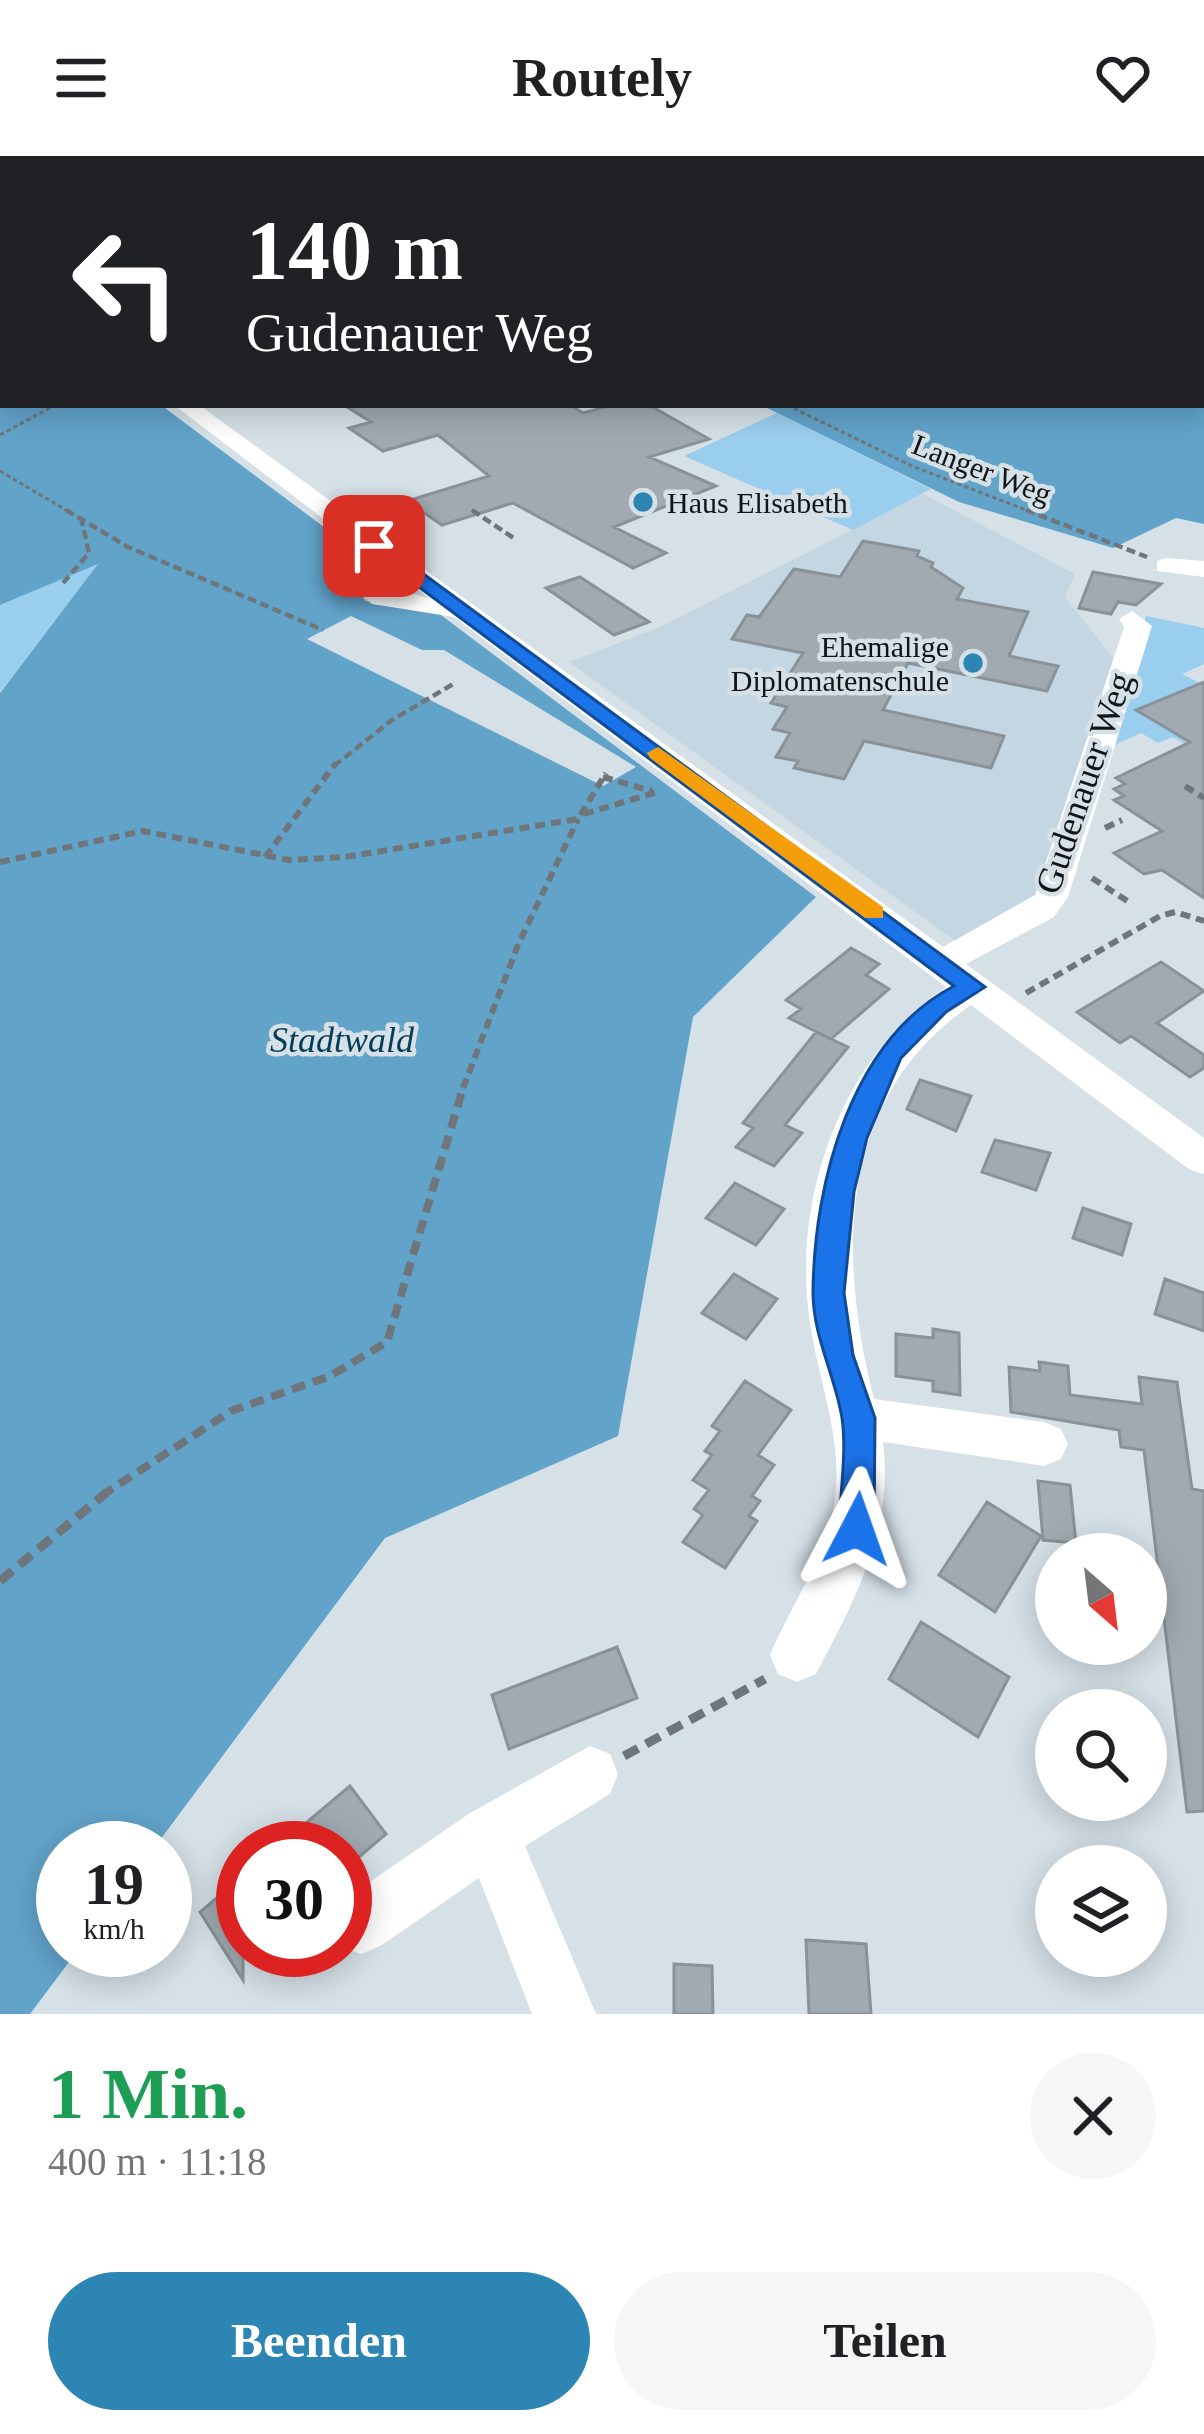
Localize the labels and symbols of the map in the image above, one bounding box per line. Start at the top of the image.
street label: Langer Weg [908,427,1056,511]
place label: Haus Elisabeth [667,486,848,519]
marker: Haus Elisabeth [630,489,656,515]
pin [323,495,425,597]
place label: Ehemalige Diplomatenschule [731,630,949,697]
marker: Ehemalige Diplomatenschule [960,650,986,676]
street label: Gudenauer Weg [1027,667,1141,899]
park label: Stadtwald [270,1020,415,1060]
position arrow [794,1466,920,1592]
north arrow [1035,1533,1167,1665]
speed limit sign: 30 [216,1821,372,1977]

